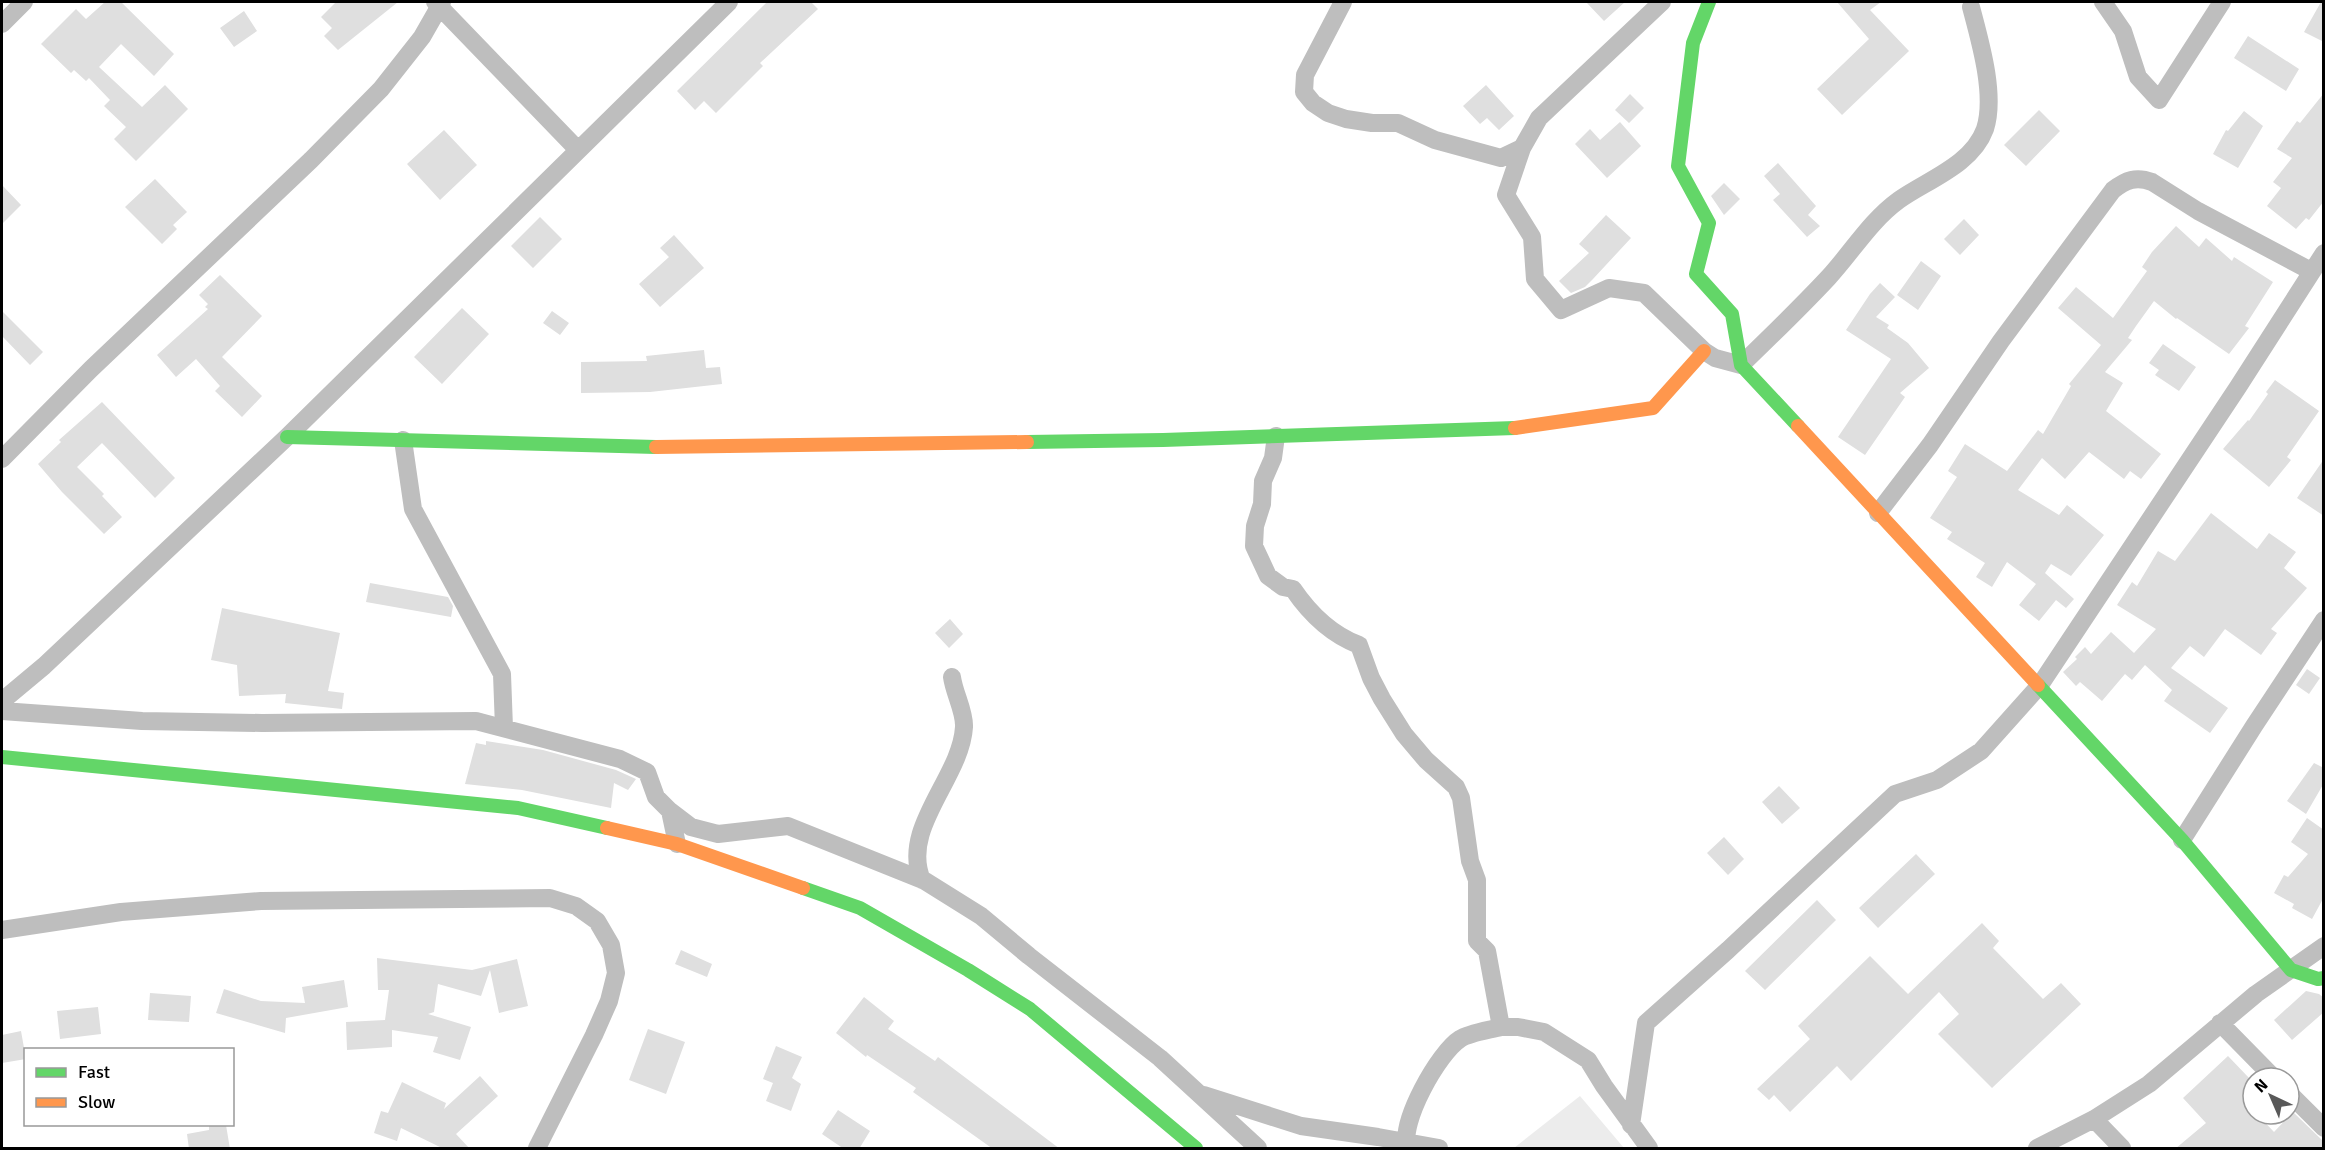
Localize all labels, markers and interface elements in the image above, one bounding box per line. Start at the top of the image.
legend [24,1048,234,1126]
text: Fast [78,1061,110,1083]
north arrow [2241,1066,2301,1126]
text: N [2250,1075,2272,1097]
text: Slow [78,1091,115,1113]

